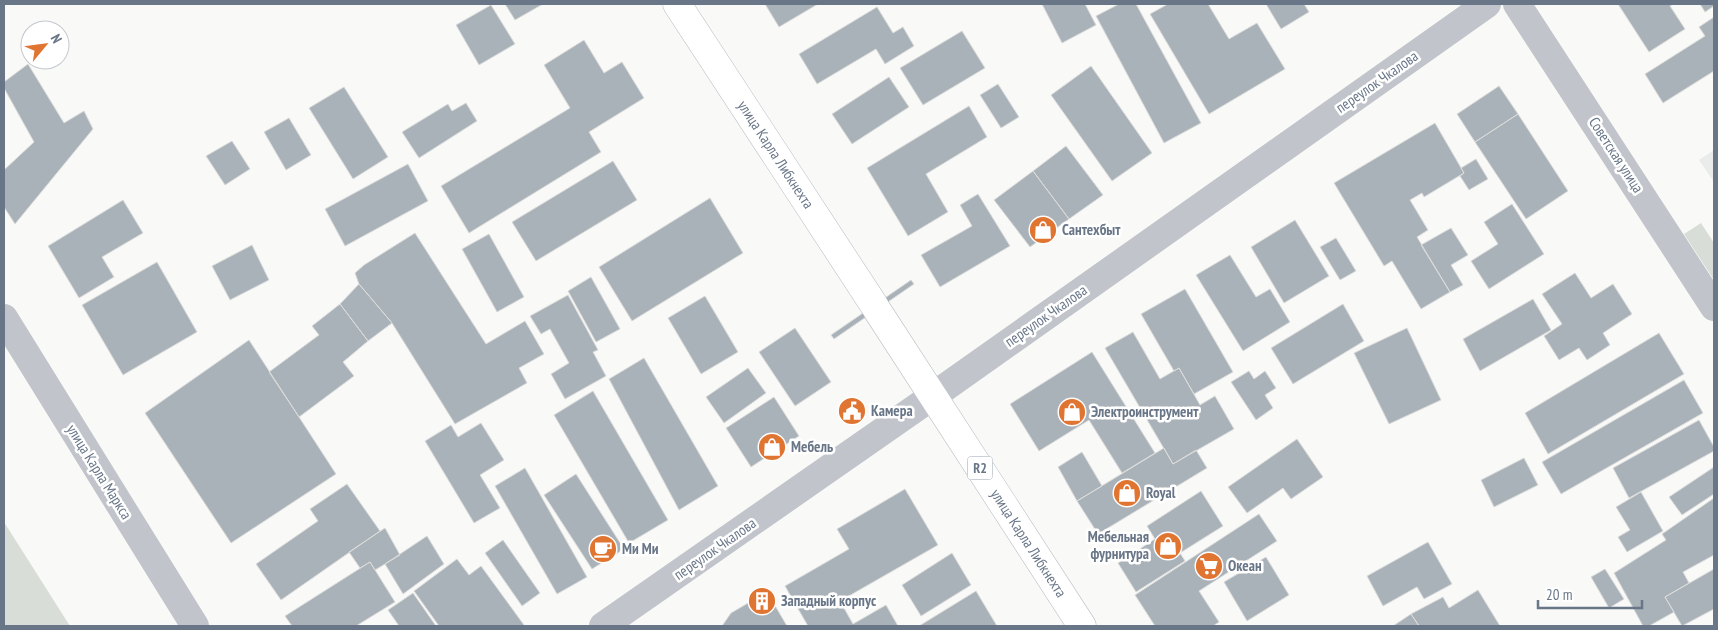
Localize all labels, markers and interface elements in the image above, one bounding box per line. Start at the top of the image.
north arrow [20,20,70,70]
text: N [47,31,66,46]
street label: переулок Чкалова [1332,46,1421,117]
street label: улица Карла Либкнехта [734,97,818,212]
street label: Советская улица [1585,113,1648,196]
shop icon: Сантехбыт [1028,215,1058,245]
place label: Сантехбыт [1062,220,1121,239]
street label: переулок Чкалова [1001,280,1090,351]
public building icon: Камера [837,396,867,426]
shop icon: Электроинструмент [1057,397,1087,427]
place label: Камера [871,401,913,420]
place label: Электроинструмент [1091,402,1199,421]
street label: улица Карла Маркса [63,421,136,523]
shop icon: Мебель [757,432,787,462]
place label: Мебель [791,437,833,456]
road number: R2 [968,456,992,479]
shop icon: Royal [1112,478,1142,508]
place label: Royal [1146,483,1176,502]
street label: улица Карла Либкнехта [987,485,1071,601]
street label: переулок Чкалова [670,513,759,584]
place label: Мебельная фурнитура [1088,527,1149,563]
shop icon: Мебельная фурнитура [1153,531,1183,561]
cafe icon: Ми Ми [588,534,618,564]
place label: Ми Ми [622,539,659,558]
supermarket icon: Океан [1194,551,1224,581]
place label: Океан [1228,556,1262,575]
scale bar [1538,578,1642,610]
text: 20 m [1546,585,1572,604]
building icon: Западный корпус [747,586,777,616]
place label: Западный корпус [781,591,877,610]

